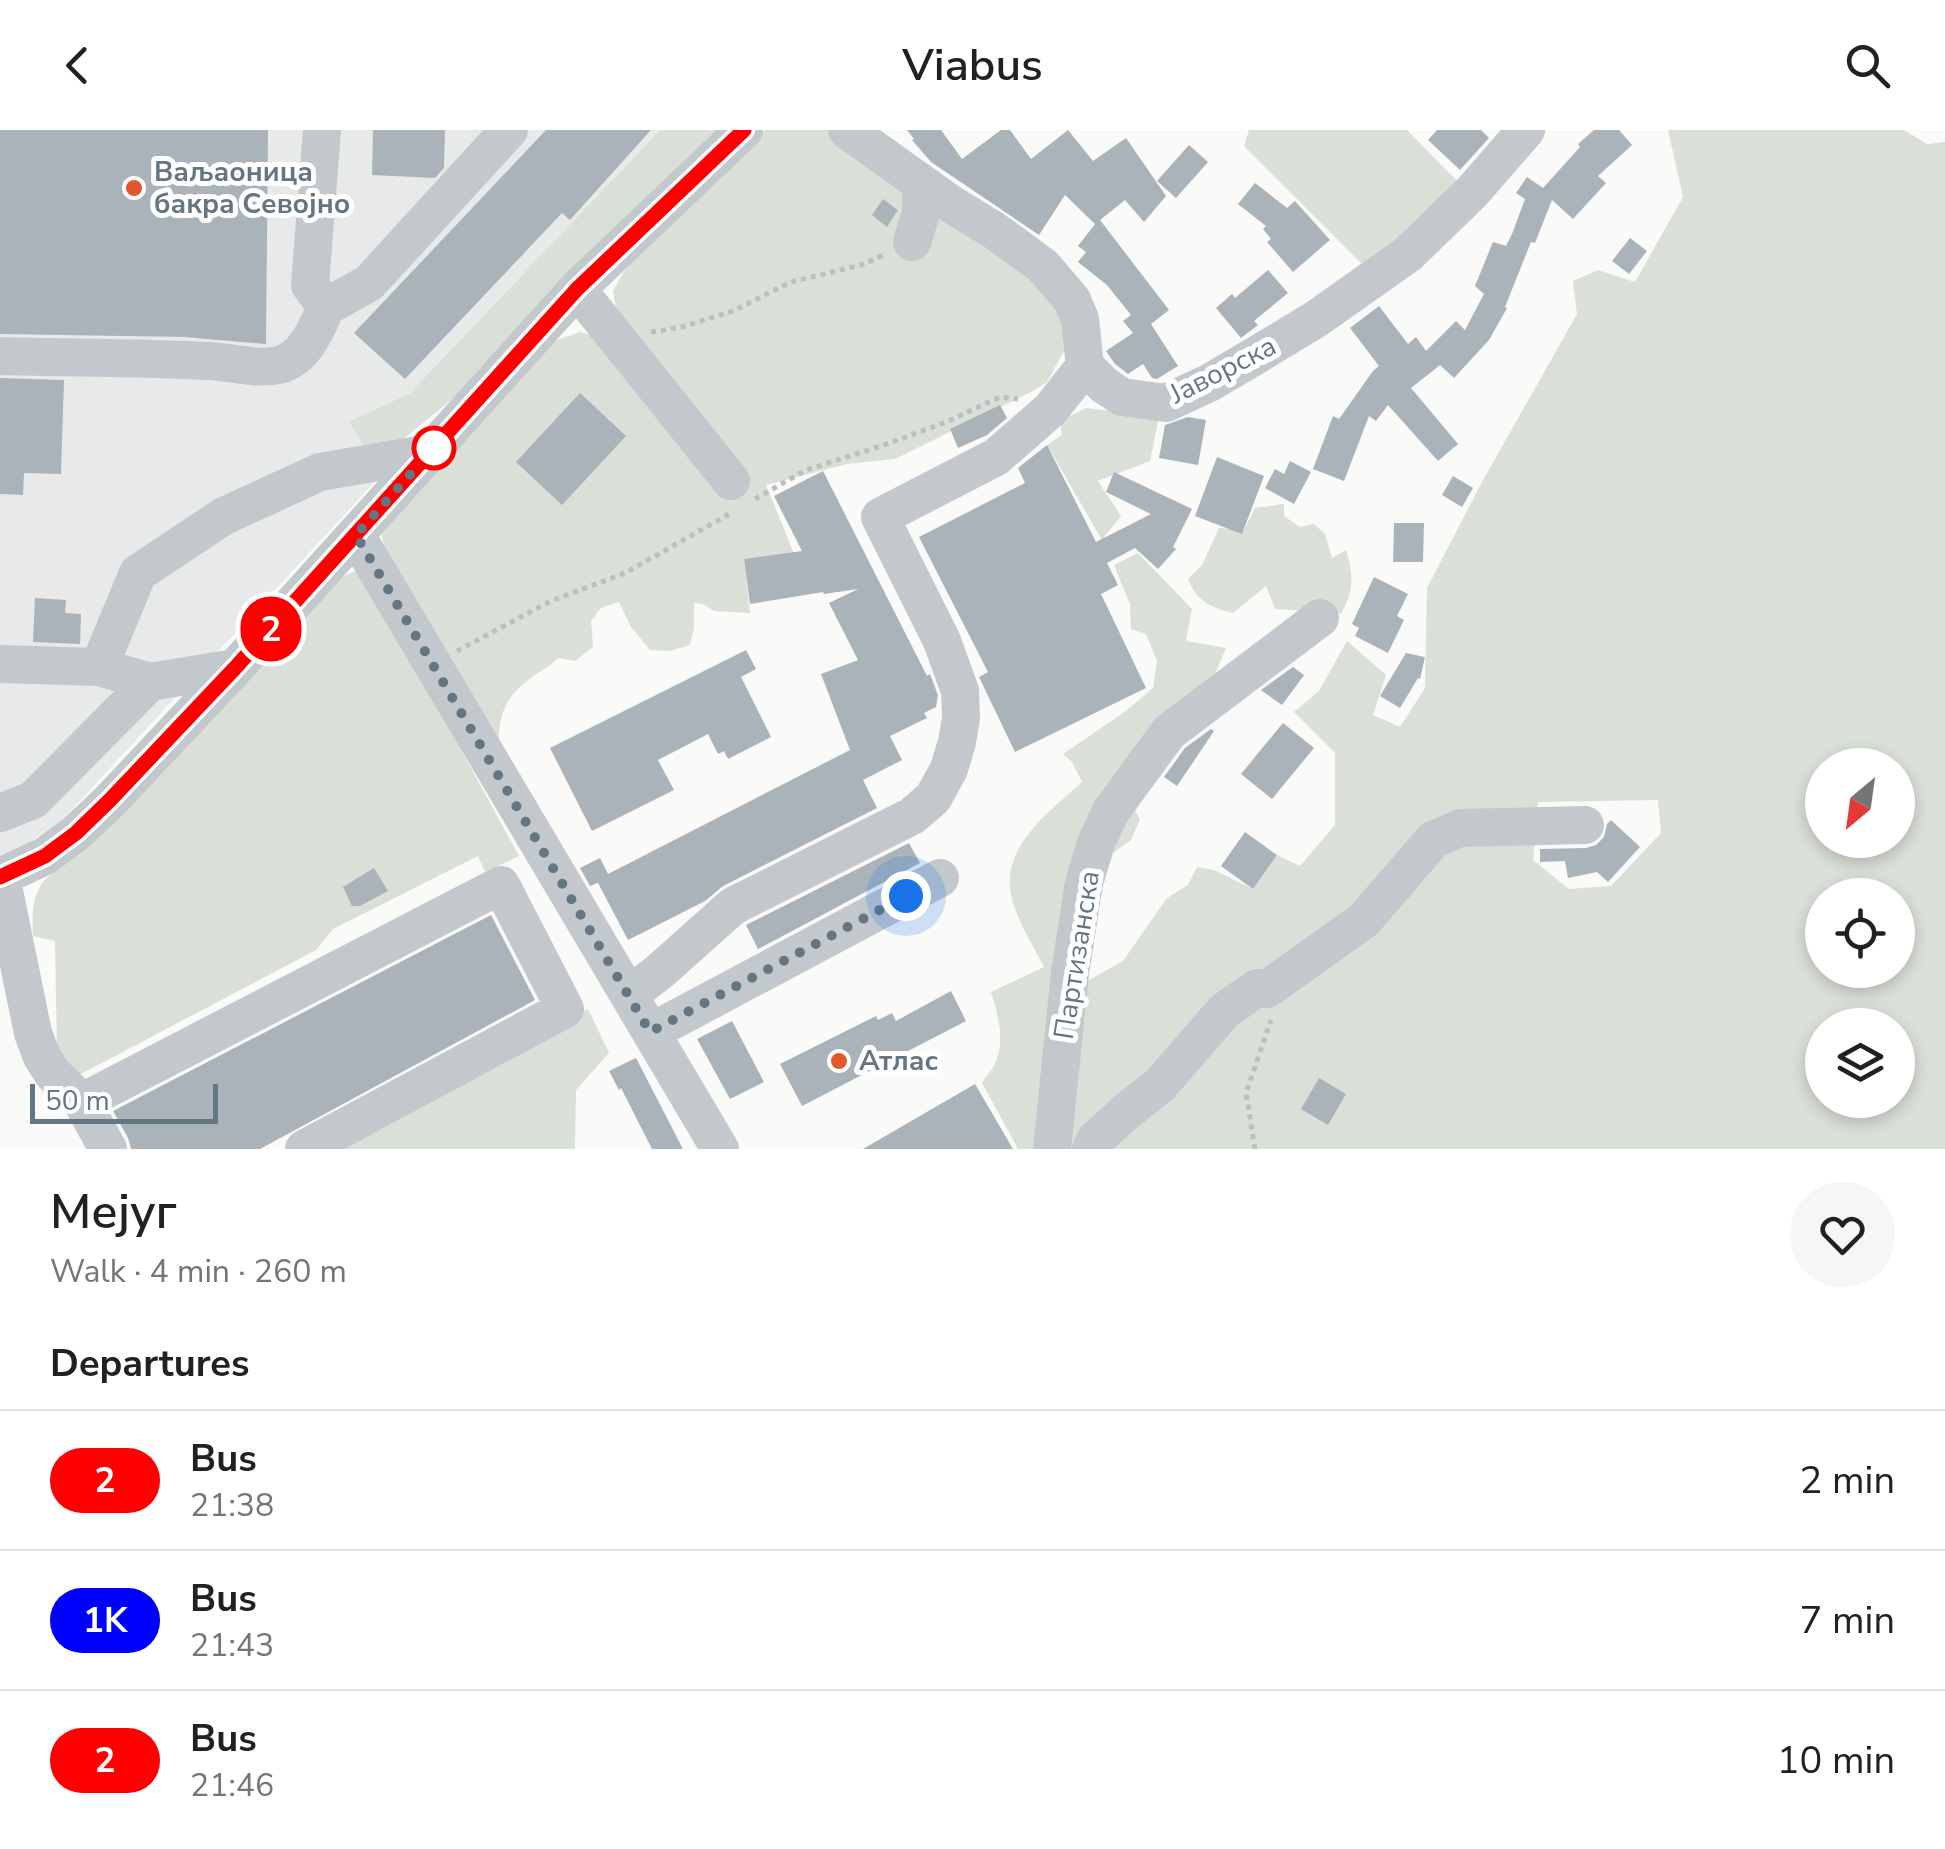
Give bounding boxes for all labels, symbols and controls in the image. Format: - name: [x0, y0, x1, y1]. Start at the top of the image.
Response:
- text: Viabus: [902, 35, 1043, 96]
- icon: back: [50, 38, 105, 93]
- icon: search: [1840, 38, 1895, 93]
- place label: Ваљаоница бакра Севојно: [154, 153, 350, 223]
- marker: Ваљаоница бакра Севојно: [123, 177, 145, 199]
- street label: Јаворска: [1162, 327, 1283, 413]
- unlabelled marker: [413, 427, 455, 469]
- line badge: 2: [238, 596, 304, 662]
- text: 2: [260, 606, 282, 653]
- north arrow: [1805, 748, 1915, 858]
- map controls: [1805, 748, 1915, 1118]
- street label: Партизанска: [1045, 868, 1109, 1042]
- your location: [881, 871, 931, 921]
- button: locate: [1805, 878, 1915, 988]
- button: layers: [1805, 1008, 1915, 1118]
- place label: Атлас: [859, 1042, 939, 1080]
- marker: Атлас: [828, 1050, 850, 1072]
- scale bar: [30, 1079, 218, 1124]
- text: 50 m: [45, 1082, 110, 1120]
- text: Мејуг: [50, 1179, 177, 1245]
- button: heart: [1790, 1182, 1895, 1287]
- text: Walk · 4 min · 260 m: [50, 1250, 347, 1293]
- text: Departures: [50, 1338, 249, 1389]
- text: Bus: [190, 1433, 257, 1484]
- text: 2 min: [1800, 1455, 1895, 1506]
- text: 2: [94, 1457, 116, 1504]
- text: 21:38: [190, 1484, 274, 1527]
- text: Bus: [190, 1573, 257, 1624]
- text: 7 min: [1800, 1595, 1895, 1646]
- text: 1K: [83, 1597, 127, 1644]
- text: 21:43: [190, 1624, 274, 1667]
- text: Bus: [190, 1713, 257, 1764]
- text: 10 min: [1777, 1735, 1895, 1786]
- text: 2: [94, 1737, 116, 1784]
- text: 21:46: [190, 1764, 274, 1807]

